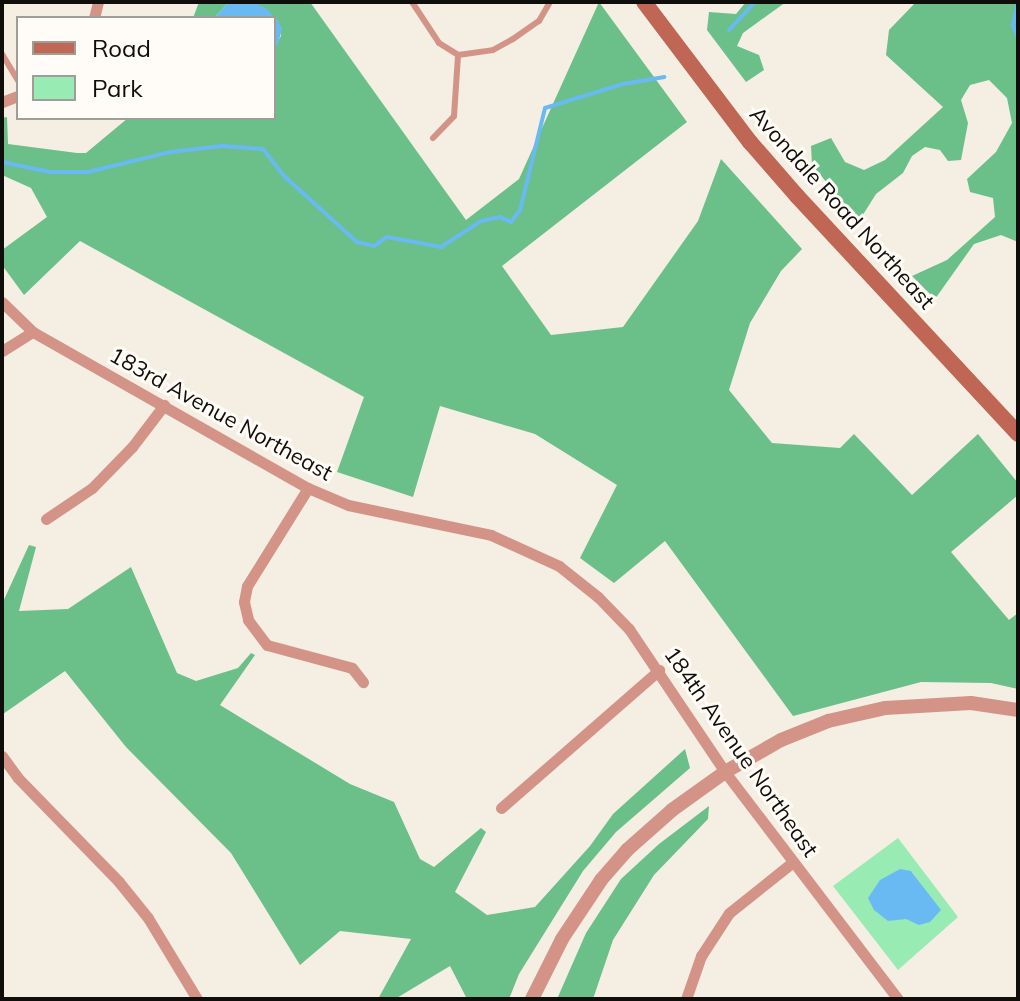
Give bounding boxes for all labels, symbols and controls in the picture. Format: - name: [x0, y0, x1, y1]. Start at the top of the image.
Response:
- legend: [16, 16, 276, 120]
- text: Road: [92, 33, 151, 63]
- text: Park: [92, 73, 143, 103]
- street label: Avondale Road Northeast: [744, 101, 940, 315]
- street label: 183rd Avenue Northeast: [105, 342, 337, 486]
- street label: 184th Avenue Northeast: [658, 642, 824, 862]

